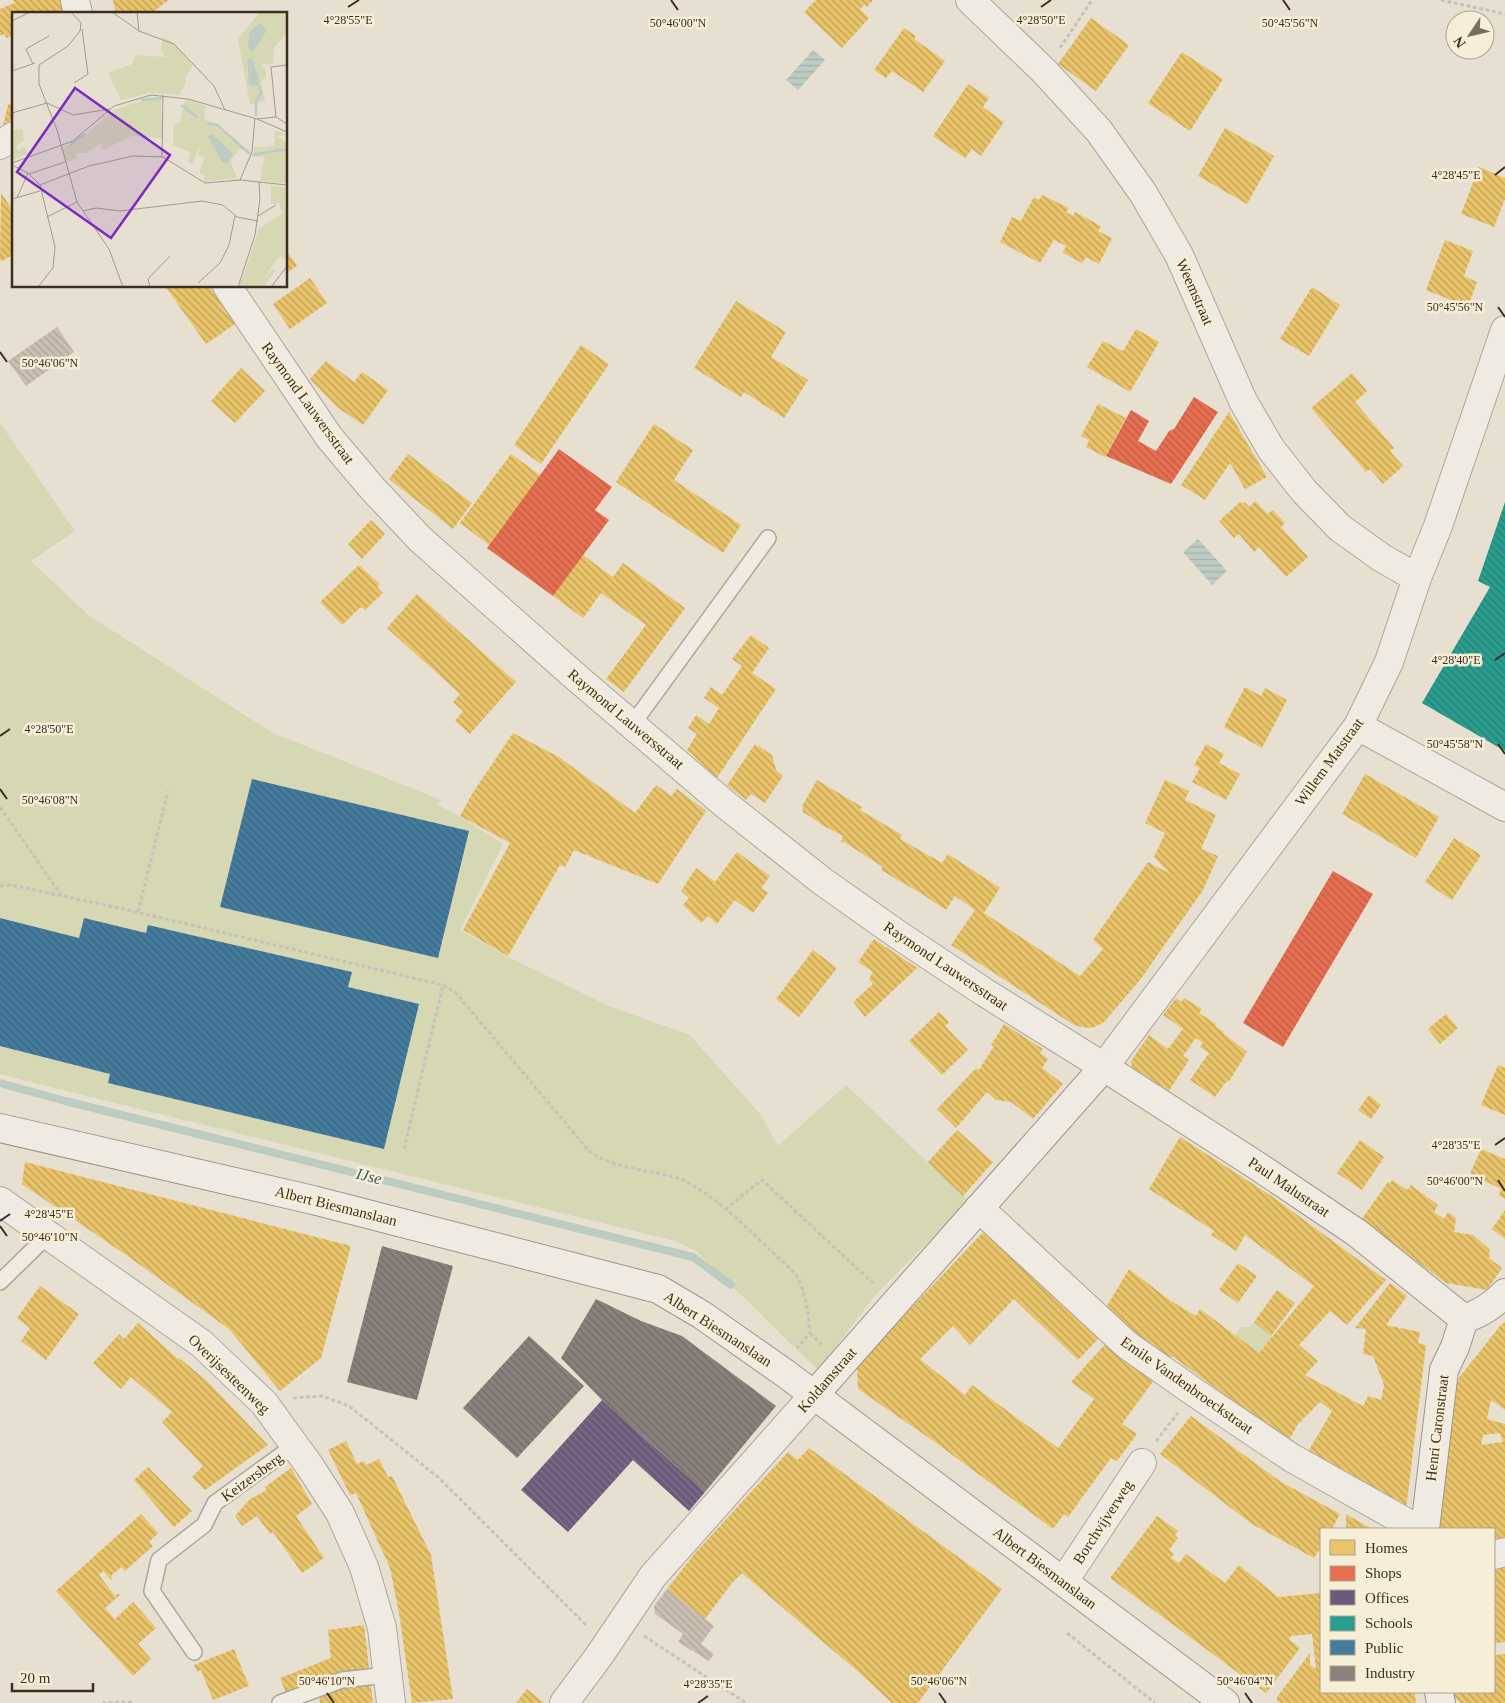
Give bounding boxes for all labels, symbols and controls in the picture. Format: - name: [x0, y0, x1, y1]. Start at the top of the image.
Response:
- north arrow: [1445, 10, 1495, 60]
- inset map: [12, 12, 288, 288]
- text: 4°28'55"E: [323, 13, 373, 27]
- text: 4°28'50"E: [1016, 13, 1066, 27]
- text: 50°46'00"N: [650, 16, 707, 30]
- text: 50°45'56"N: [1262, 16, 1319, 30]
- text: N: [1451, 34, 1469, 51]
- text: 4°28'45"E: [1431, 168, 1481, 182]
- street label: Weemstraat: [1173, 257, 1217, 328]
- text: 50°45'56"N: [1427, 300, 1484, 314]
- street label: Raymond Lauwersstraat: [259, 339, 358, 468]
- text: 50°46'06"N: [22, 356, 79, 370]
- text: 4°28'40"E: [1431, 653, 1481, 667]
- street label: Raymond Lauwersstraat: [565, 666, 688, 773]
- street label: Willem Matstraat: [1292, 714, 1367, 809]
- text: 4°28'50"E: [24, 722, 74, 736]
- text: 50°45'58"N: [1427, 737, 1484, 751]
- text: 50°46'08"N: [22, 793, 79, 807]
- street label: Raymond Lauwersstraat: [881, 918, 1012, 1014]
- text: 4°28'35"E: [1431, 1138, 1481, 1152]
- street label: Paul Malustraat: [1245, 1154, 1333, 1221]
- water label: IJse: [353, 1164, 384, 1187]
- text: 50°46'00"N: [1427, 1174, 1484, 1188]
- street label: Albert Biesmanslaan: [273, 1183, 399, 1229]
- text: 4°28'45"E: [24, 1207, 74, 1221]
- text: 50°46'10"N: [22, 1230, 79, 1244]
- street label: Albert Biesmanslaan: [661, 1288, 775, 1370]
- street label: Overijsesteenweg: [185, 1331, 273, 1417]
- street label: Emile Vandenbroeckstraat: [1118, 1333, 1257, 1437]
- street label: Koldamstraat: [794, 1344, 860, 1416]
- street label: Henri Caronstraat: [1423, 1373, 1452, 1482]
- street label: Keizersberg: [218, 1449, 286, 1505]
- street label: Borchvijverweg: [1070, 1477, 1136, 1567]
- street label: Albert Biesmanslaan: [990, 1524, 1100, 1612]
- legend: [1320, 1528, 1495, 1693]
- text: Homes: [1365, 1540, 1408, 1556]
- text: Shops: [1365, 1565, 1402, 1581]
- text: Offices: [1365, 1590, 1409, 1606]
- text: Schools: [1365, 1615, 1413, 1631]
- text: Public: [1365, 1640, 1404, 1656]
- scale bar: [12, 1660, 94, 1692]
- text: Industry: [1365, 1665, 1415, 1681]
- text: 20 m: [20, 1670, 51, 1686]
- text: 50°46'10"N: [299, 1674, 356, 1688]
- text: 50°46'06"N: [911, 1674, 968, 1688]
- text: 50°46'04"N: [1217, 1674, 1274, 1688]
- text: 4°28'35"E: [683, 1677, 733, 1691]

